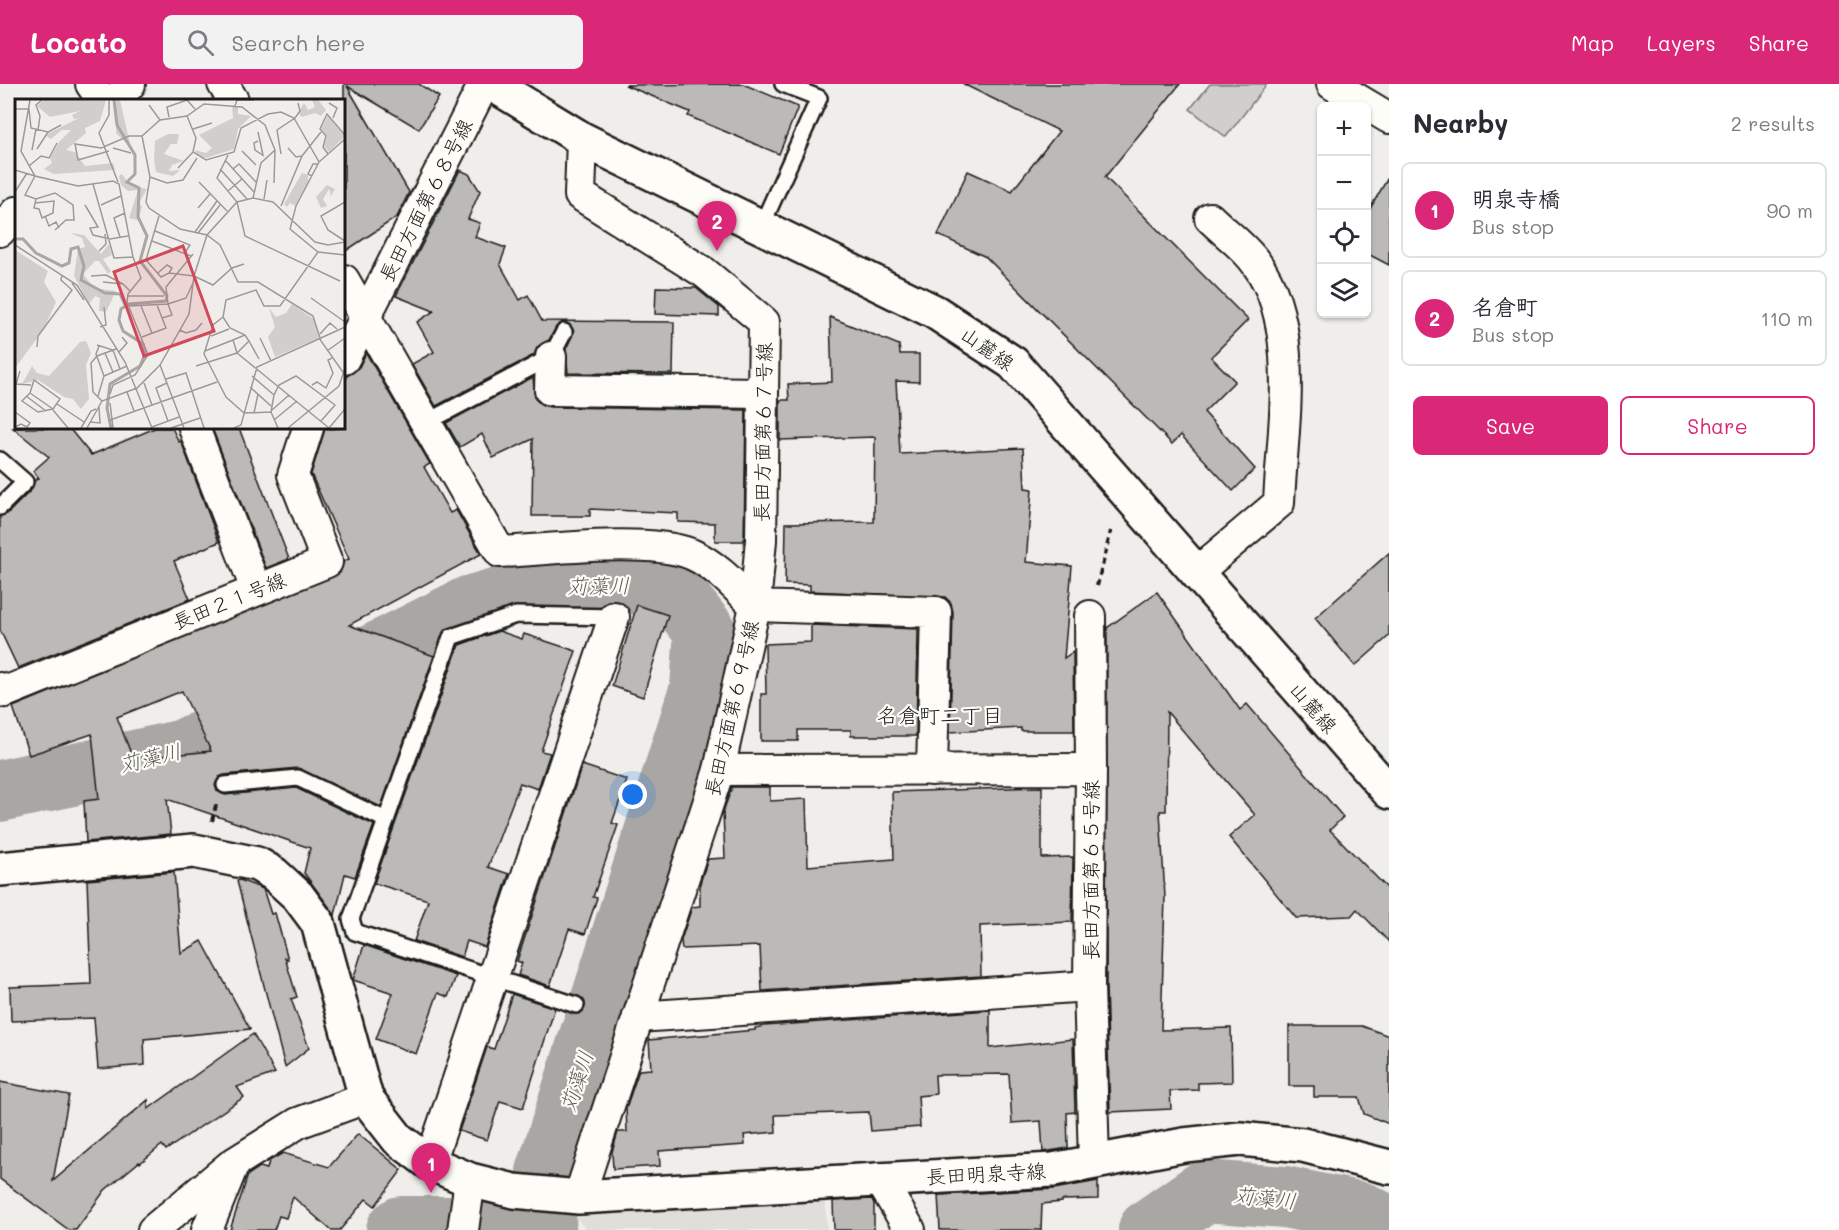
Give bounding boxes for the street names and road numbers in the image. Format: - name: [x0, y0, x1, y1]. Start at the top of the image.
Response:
- street label: 長田方面第６８号線: [373, 114, 477, 286]
- street label: 山麓線: [956, 320, 1020, 376]
- street label: 長田方面第６７号線: [747, 342, 777, 522]
- street label: 長田２１号線: [168, 565, 290, 635]
- street label: 長田方面第６９号線: [698, 617, 764, 799]
- street label: 山麓線: [1285, 676, 1343, 738]
- street label: 長田方面第６５号線: [1077, 780, 1103, 960]
- street label: 長田明泉寺線: [925, 1157, 1047, 1189]

